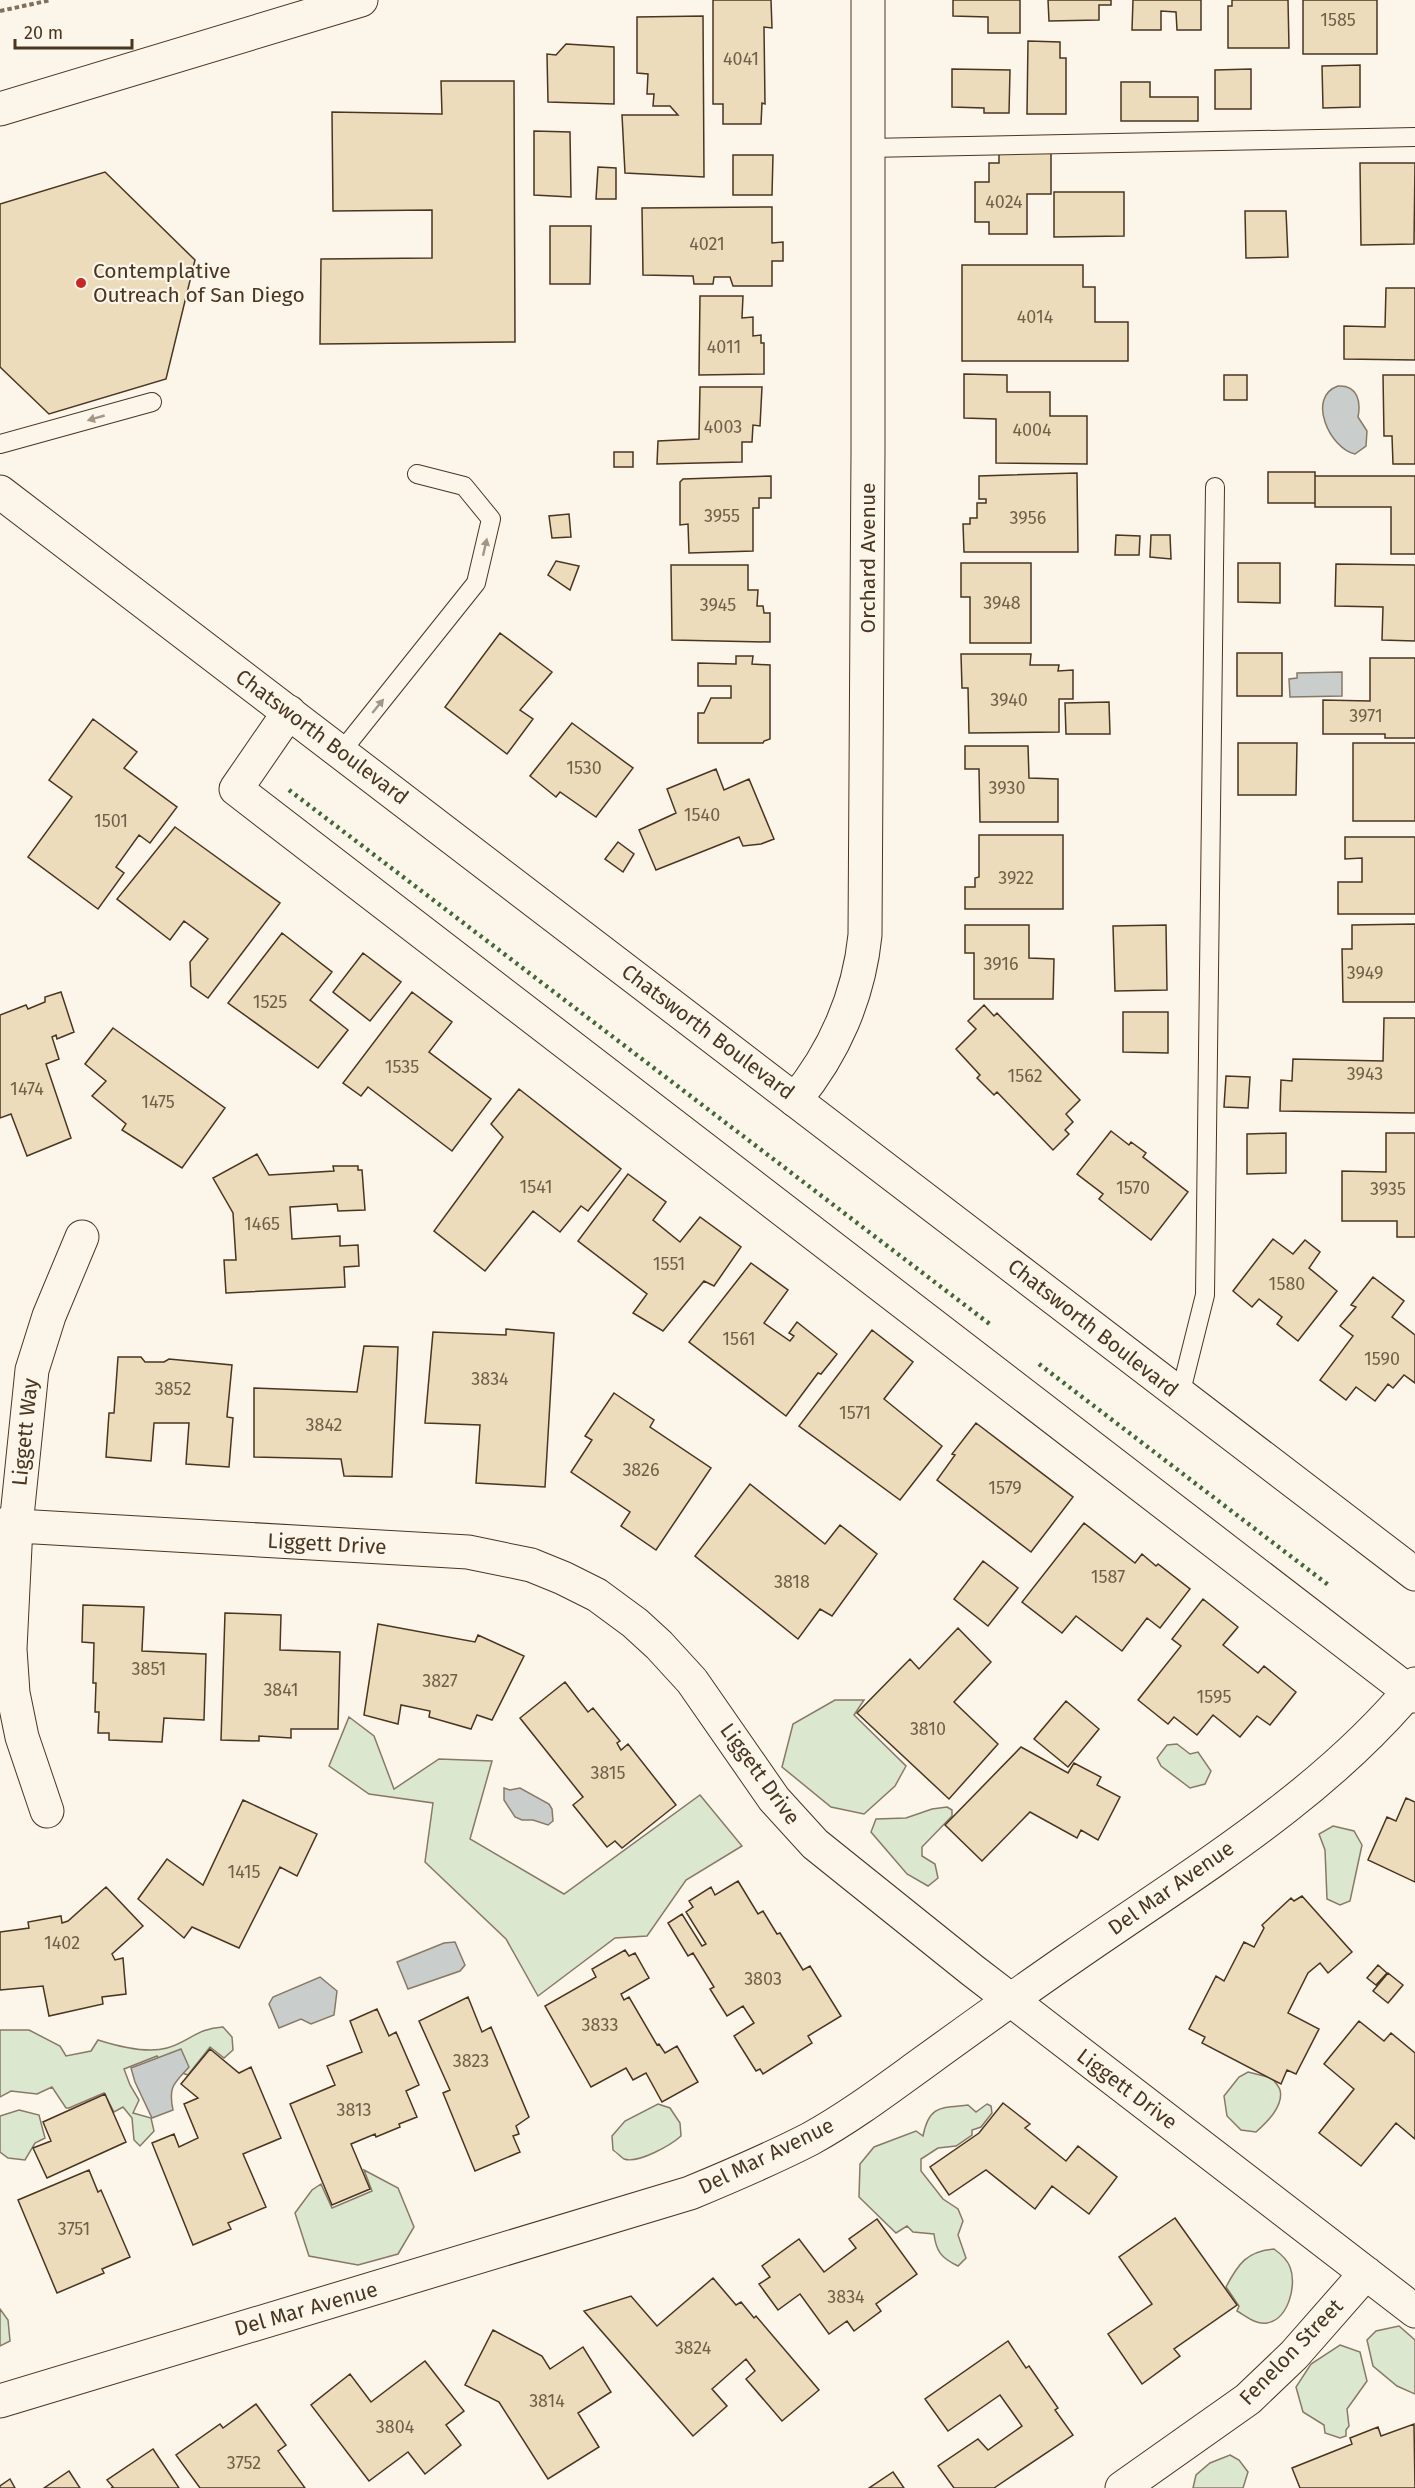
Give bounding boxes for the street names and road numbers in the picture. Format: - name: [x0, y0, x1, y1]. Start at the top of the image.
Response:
- street label: Orchard Avenue: [855, 482, 881, 634]
- street label: Chatsworth Boulevard: [231, 664, 413, 810]
- street label: Chatsworth Boulevard: [617, 959, 799, 1105]
- street label: Chatsworth Boulevard: [1002, 1253, 1184, 1403]
- street label: Liggett Way: [6, 1376, 44, 1487]
- street label: Liggett Drive: [267, 1528, 387, 1560]
- street label: Liggett Drive: [714, 1718, 806, 1830]
- street label: Del Mar Avenue: [1103, 1835, 1239, 1941]
- street label: Liggett Drive: [1072, 2043, 1182, 2135]
- street label: Del Mar Avenue: [694, 2112, 838, 2200]
- street label: Del Mar Avenue: [231, 2276, 381, 2342]
- street label: Fenelon Street: [1234, 2293, 1349, 2411]

